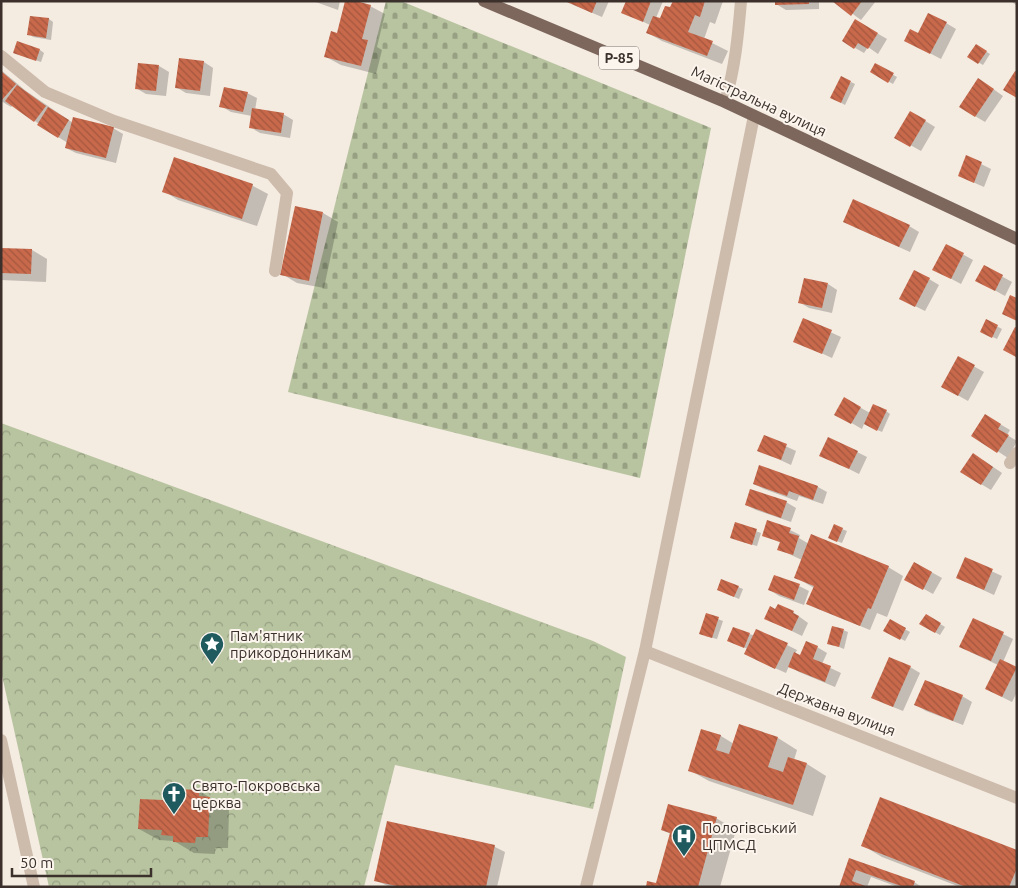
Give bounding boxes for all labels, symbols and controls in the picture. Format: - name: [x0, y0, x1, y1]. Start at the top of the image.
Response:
- road number: Р-85: [599, 46, 639, 70]
- street label: Магістральна вулиця: [689, 62, 829, 140]
- place label: Пам'ятник прикордонникам: [230, 627, 352, 661]
- place icon: Пам'ятник прикордонникам: [199, 631, 225, 665]
- street label: Державна вулиця: [776, 679, 898, 739]
- place label: Свято-Покровська церква: [192, 777, 320, 811]
- church icon: Свято-Покровська церква: [161, 781, 187, 815]
- place label: Пологівський ЦПМСД: [702, 819, 797, 853]
- hospital icon: Пологівський ЦПМСД: [671, 823, 697, 857]
- scale bar: [12, 846, 151, 878]
- text: 50 m: [20, 854, 53, 871]

